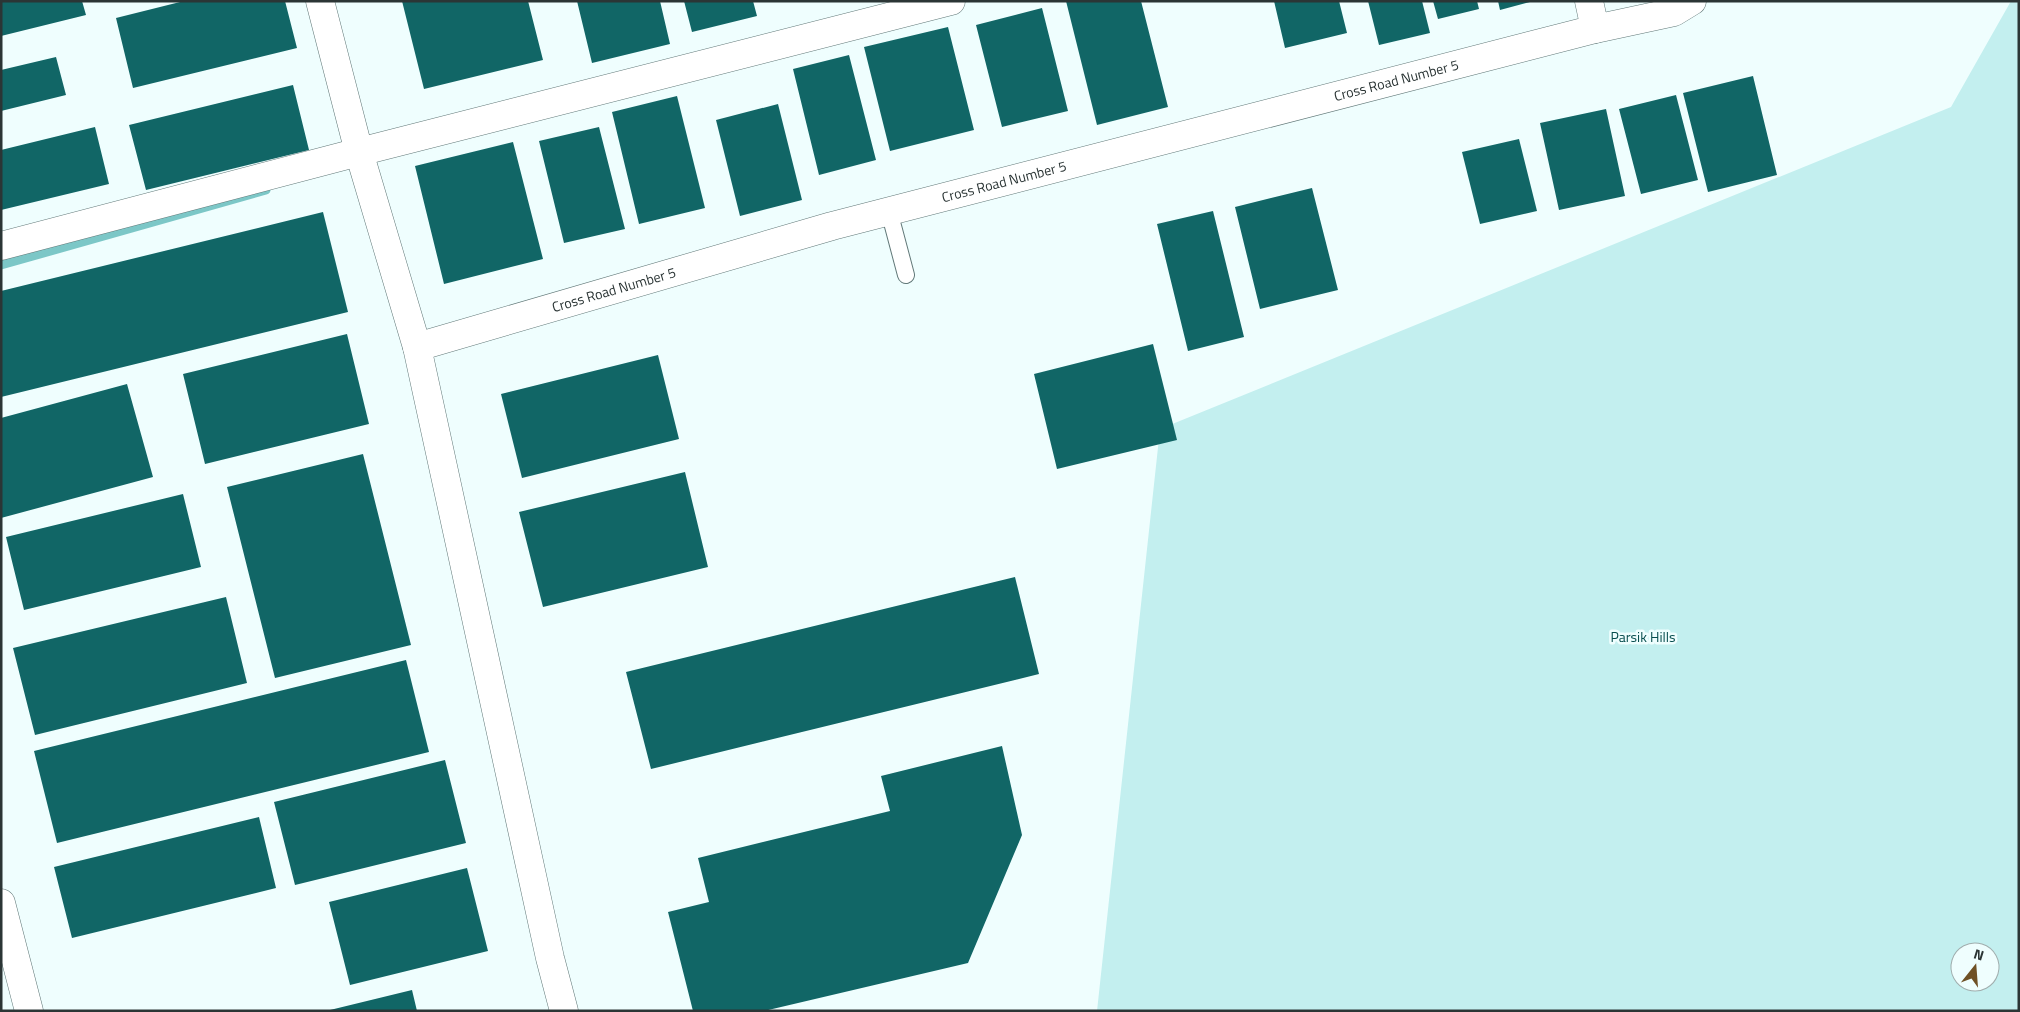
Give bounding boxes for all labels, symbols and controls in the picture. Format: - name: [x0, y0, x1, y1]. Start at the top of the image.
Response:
- street label: Cross Road Number 5: [1331, 54, 1461, 106]
- street label: Cross Road Number 5: [939, 155, 1069, 207]
- street label: Cross Road Number 5: [549, 261, 678, 317]
- park label: Parsik Hills: [1611, 626, 1675, 647]
- north arrow: [1950, 942, 2000, 992]
- text: N: [1971, 943, 1987, 966]

